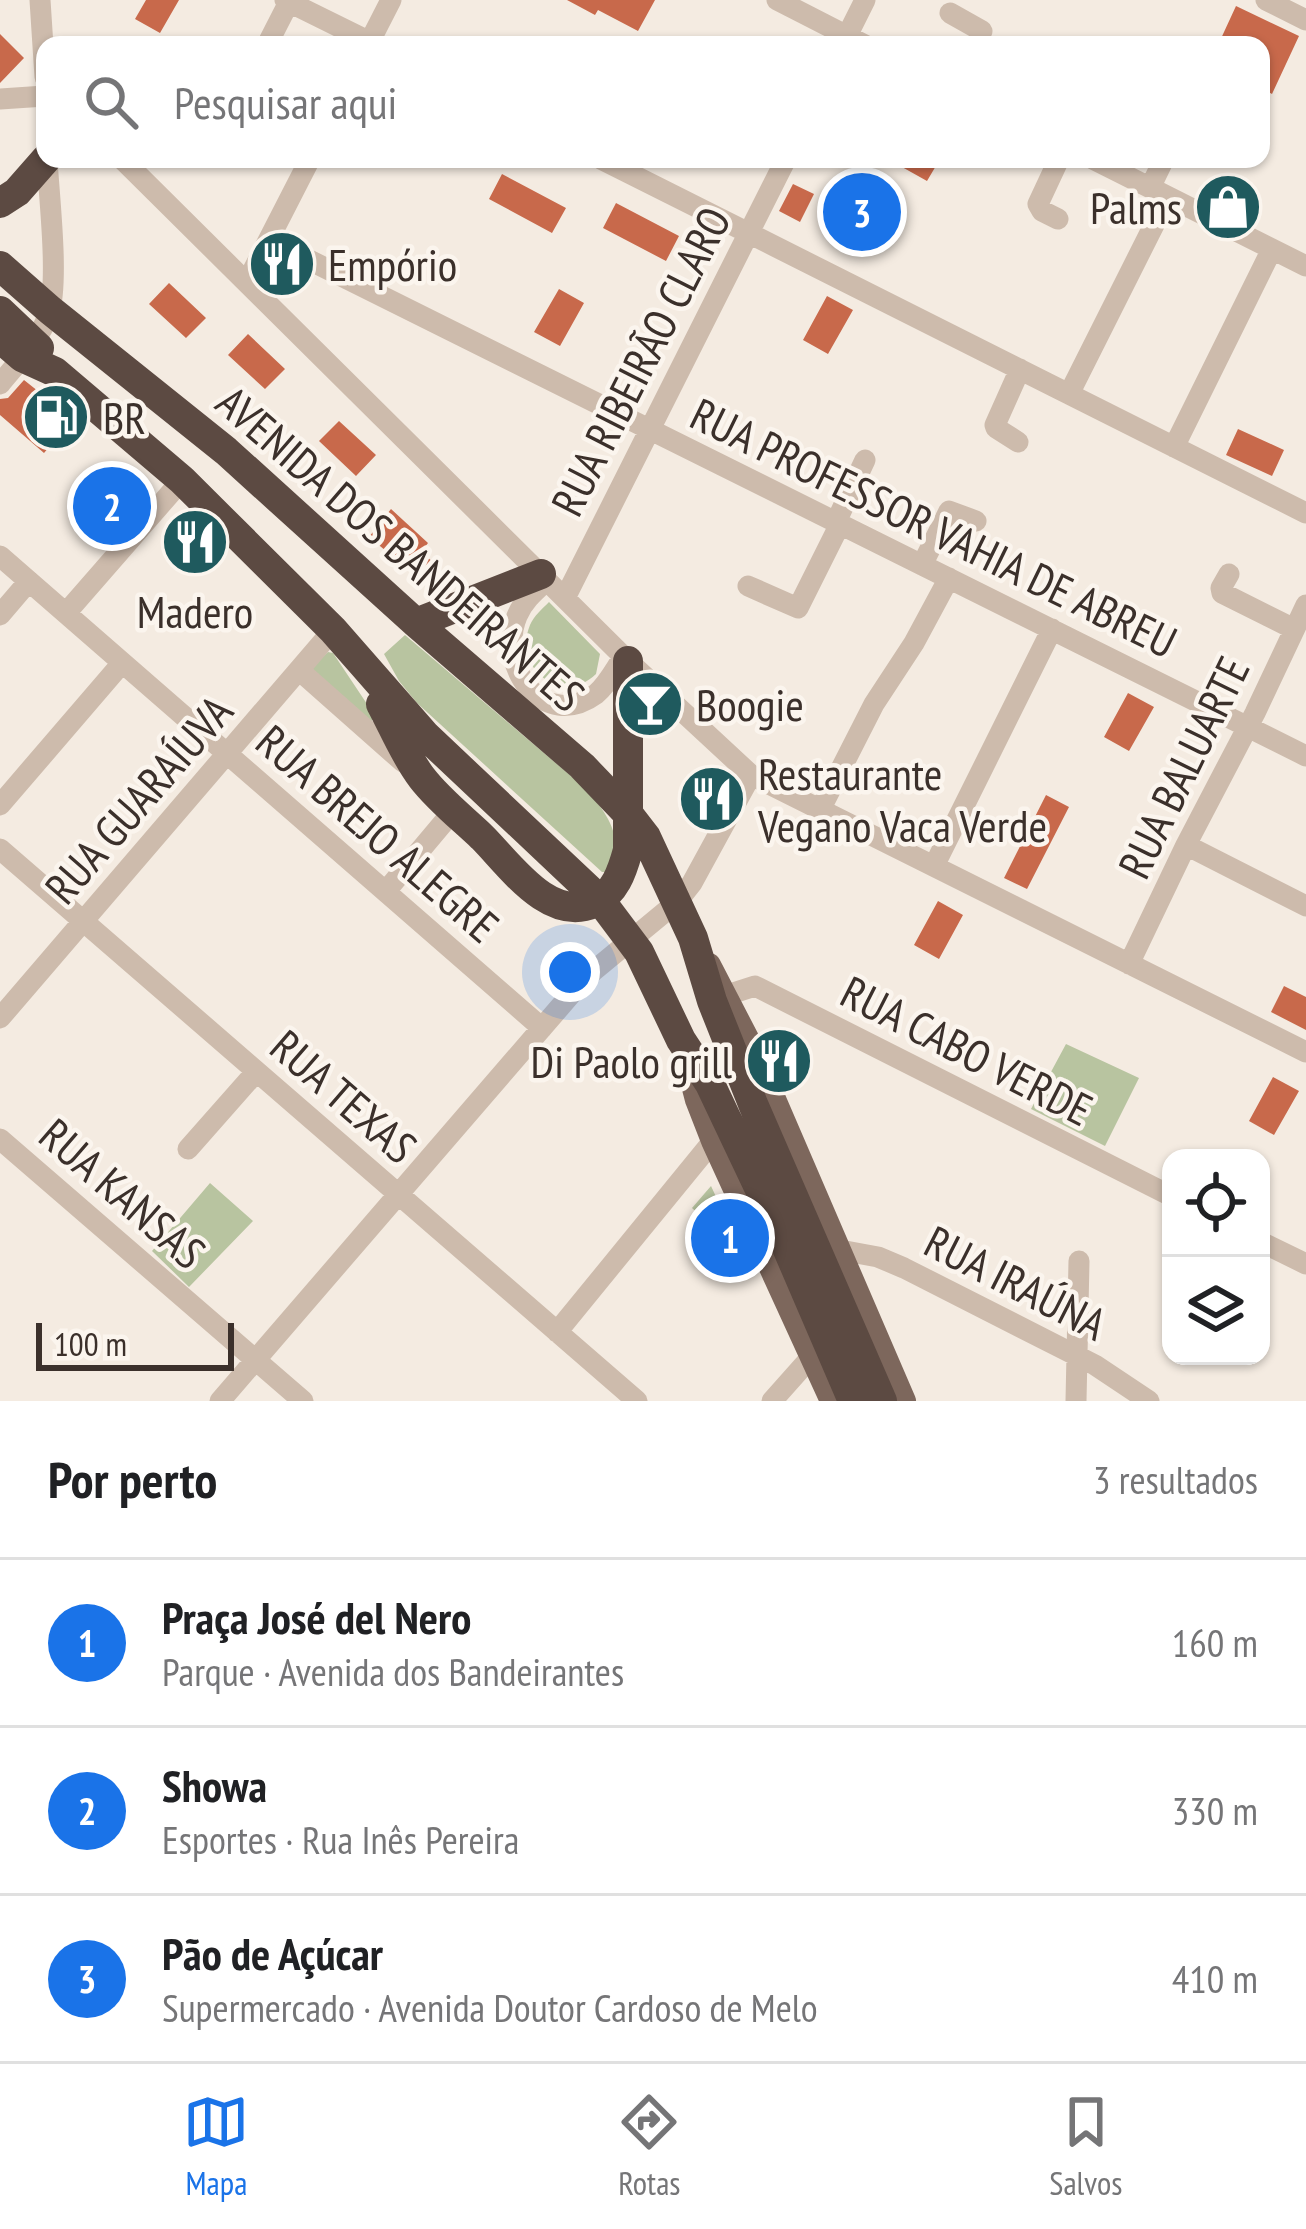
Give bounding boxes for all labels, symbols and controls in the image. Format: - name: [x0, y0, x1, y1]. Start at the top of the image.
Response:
- search box: [36, 36, 1270, 168]
- icon: search: [78, 69, 144, 135]
- text: Pesquisar aqui: [174, 73, 397, 131]
- pin: 3: [823, 167, 901, 257]
- shop icon: Palms: [1193, 172, 1263, 242]
- place label: Palms: [1090, 178, 1182, 236]
- street label: RUA RIBEIRÃO CLARO: [537, 197, 743, 525]
- restaurant icon: Empório: [247, 229, 317, 299]
- place label: Empório: [328, 235, 457, 293]
- street label: AVENIDA DOS BANDEIRANTES: [205, 372, 597, 724]
- fuel station icon: BR: [21, 382, 91, 452]
- street label: RUA PROFESSOR VAHIA DE ABREU: [682, 384, 1186, 670]
- place label: BR: [103, 388, 146, 446]
- pin: 2: [73, 461, 151, 551]
- restaurant icon: Madero: [160, 507, 230, 577]
- place label: Madero: [137, 582, 253, 640]
- street label: RUA BALUARTE: [1105, 647, 1261, 887]
- bar icon: Boogie: [615, 669, 685, 739]
- place label: Boogie: [696, 675, 804, 733]
- street label: RUA GUARAÍUVA: [32, 682, 245, 915]
- street label: RUA BREJO ALEGRE: [245, 712, 511, 954]
- place label: Restaurante Vegano Vaca Verde: [757, 744, 1047, 854]
- restaurant icon: Restaurante Vegano Vaca Verde: [677, 764, 747, 834]
- your location: [540, 942, 600, 1002]
- street label: RUA CABO VERDE: [832, 962, 1102, 1138]
- street label: RUA TEXAS: [259, 1017, 429, 1175]
- restaurant icon: Di Paolo grill: [744, 1026, 814, 1096]
- place label: Di Paolo grill: [531, 1032, 733, 1090]
- street label: RUA KANSAS: [28, 1105, 218, 1281]
- map controls: [1162, 1149, 1270, 1365]
- button: locate: [1162, 1149, 1270, 1257]
- pin: 1: [691, 1193, 769, 1283]
- street label: RUA IRAÚNA: [916, 1212, 1117, 1353]
- button: layers: [1162, 1257, 1270, 1365]
- scale bar: [36, 1317, 234, 1370]
- text: 100 m: [54, 1322, 127, 1365]
- text: Por perto: [48, 1446, 217, 1512]
- text: 3 resultados: [1093, 1454, 1258, 1505]
- text: Praça José del Nero: [162, 1588, 471, 1646]
- text: 1: [78, 1617, 96, 1668]
- text: 160 m: [1172, 1617, 1258, 1668]
- text: Parque · Avenida dos Bandeirantes: [162, 1646, 624, 1697]
- text: Showa: [162, 1756, 267, 1814]
- text: 2: [78, 1785, 96, 1836]
- text: 330 m: [1172, 1785, 1258, 1836]
- text: Esportes · Rua Inês Pereira: [162, 1814, 519, 1865]
- text: Pão de Açúcar: [162, 1924, 383, 1982]
- text: 3: [78, 1953, 96, 2004]
- text: 410 m: [1172, 1953, 1258, 2004]
- text: Supermercado · Avenida Doutor Cardoso de Melo: [162, 1982, 818, 2033]
- tab: Mapa: [183, 2089, 249, 2204]
- tab: Rotas: [616, 2089, 682, 2204]
- tab: Salvos: [1049, 2089, 1123, 2204]

